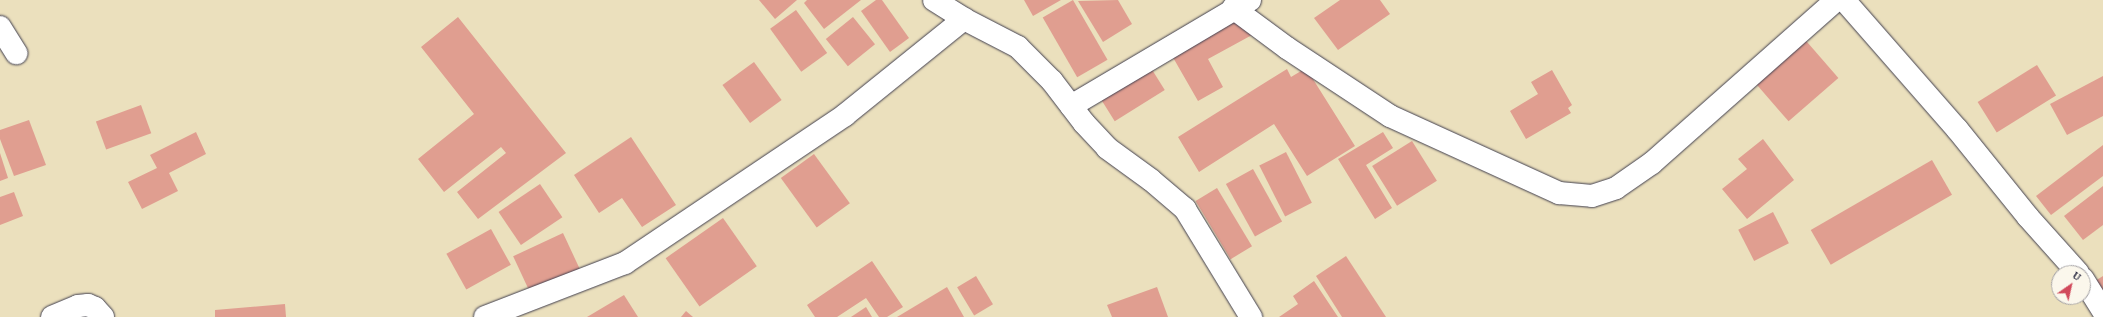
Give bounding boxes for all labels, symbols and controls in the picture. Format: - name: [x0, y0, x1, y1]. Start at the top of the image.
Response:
- north arrow: [2051, 265, 2091, 305]
- text: U: [2070, 267, 2085, 285]

